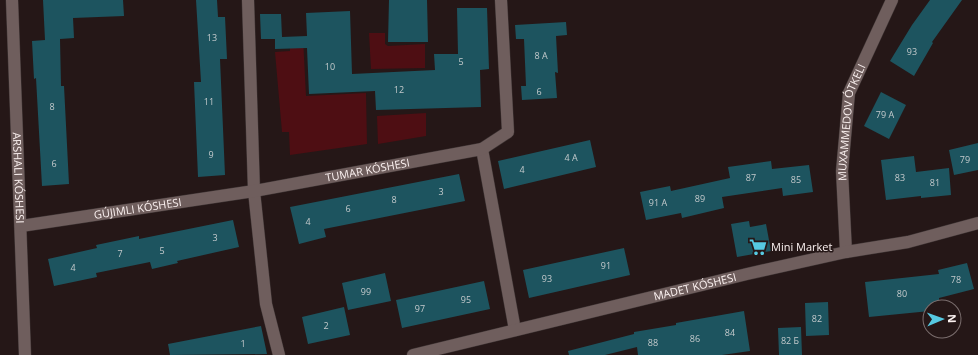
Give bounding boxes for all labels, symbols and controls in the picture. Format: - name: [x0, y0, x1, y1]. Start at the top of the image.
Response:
- house number: 13: [207, 31, 217, 44]
- house number: 93: [907, 45, 917, 58]
- house number: 8 А: [534, 49, 548, 62]
- house number: 5: [458, 55, 464, 68]
- house number: 10: [325, 60, 335, 73]
- street label: MUXAMMEDOV ÓTKELI: [834, 61, 869, 181]
- house number: 12: [394, 83, 404, 96]
- house number: 6: [536, 85, 542, 98]
- house number: 11: [204, 95, 214, 108]
- house number: 8: [49, 100, 55, 113]
- house number: 79 А: [876, 108, 894, 121]
- street label: ARSHALI KÓSHESI: [10, 132, 28, 224]
- house number: 9: [208, 148, 214, 161]
- house number: 4 А: [564, 151, 578, 164]
- house number: 79: [960, 153, 970, 166]
- street label: TUMAR KÓSHESI: [324, 154, 411, 185]
- house number: 6: [51, 157, 57, 170]
- house number: 4: [519, 163, 525, 176]
- house number: 87: [746, 171, 756, 184]
- house number: 83: [895, 171, 905, 184]
- house number: 85: [791, 173, 801, 186]
- house number: 81: [930, 176, 940, 189]
- house number: 3: [438, 185, 444, 198]
- house number: 89: [695, 192, 705, 205]
- house number: 8: [391, 193, 397, 206]
- street label: GÚJIMLI KÓSHESI: [93, 194, 182, 222]
- house number: 91 А: [649, 196, 667, 209]
- house number: 6: [345, 202, 351, 215]
- house number: 4: [305, 215, 311, 228]
- house number: 3: [212, 231, 218, 244]
- supermarket icon: Mini Market: [748, 237, 768, 257]
- place label: Mini Market: [771, 239, 833, 254]
- house number: 5: [159, 244, 165, 257]
- house number: 7: [117, 247, 123, 260]
- house number: 91: [601, 259, 611, 272]
- house number: 4: [70, 261, 76, 274]
- street label: MADET KÓSHESI: [652, 269, 738, 303]
- house number: 93: [542, 272, 552, 285]
- house number: 78: [951, 273, 961, 286]
- house number: 99: [361, 285, 371, 298]
- house number: 80: [897, 287, 907, 300]
- house number: 95: [461, 293, 471, 306]
- north arrow: [922, 299, 962, 339]
- house number: 97: [415, 302, 425, 315]
- house number: 82: [812, 312, 822, 325]
- text: N: [945, 314, 960, 323]
- house number: 2: [323, 319, 329, 332]
- house number: 84: [725, 326, 735, 339]
- house number: 86: [690, 332, 700, 345]
- house number: 82 Б: [781, 334, 800, 347]
- house number: 88: [648, 336, 658, 349]
- house number: 1: [240, 337, 246, 350]

